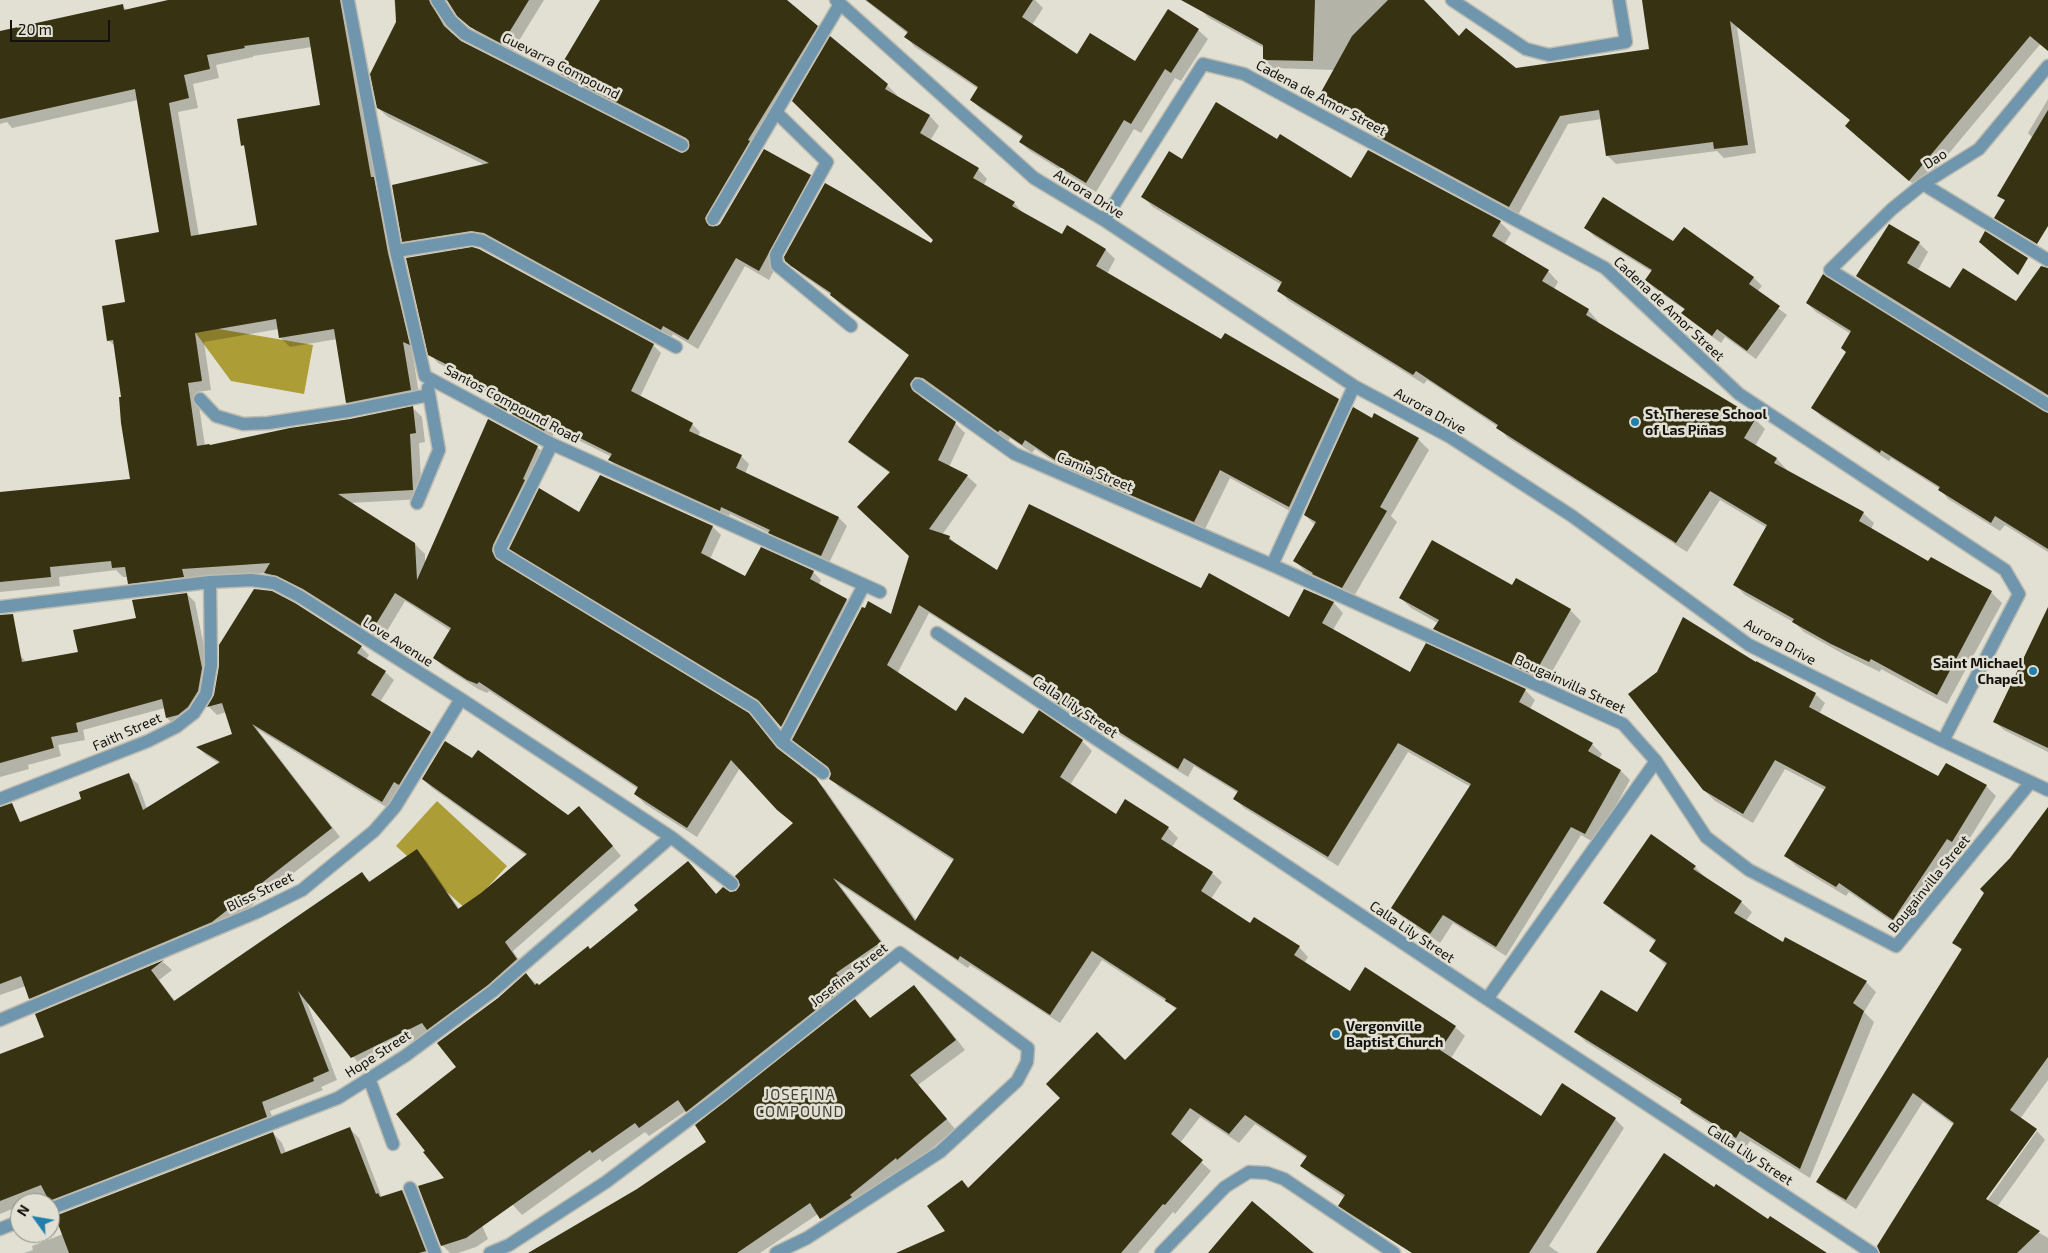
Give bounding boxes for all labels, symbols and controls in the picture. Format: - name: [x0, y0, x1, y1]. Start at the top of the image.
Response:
- scale bar: [12, 10, 112, 42]
- text: 20 m: [18, 20, 52, 38]
- street label: Guevarra Compound: [499, 29, 623, 103]
- street label: Cadena de Amor Street: [1253, 56, 1389, 140]
- street label: Dao: [1920, 145, 1950, 173]
- street label: Aurora Drive: [1051, 166, 1127, 222]
- street label: Cadena de Amor Street: [1610, 253, 1728, 365]
- street label: Santos Compound Road: [441, 361, 583, 447]
- street label: Aurora Drive: [1391, 384, 1469, 438]
- place label: St. Therese School of Las Piñas: [1645, 406, 1767, 438]
- marker: St. Therese School of Las Piñas: [1629, 416, 1641, 428]
- street label: Camia Street: [1054, 448, 1136, 496]
- street label: Love Avenue: [360, 614, 436, 670]
- street label: Aurora Drive: [1741, 615, 1819, 669]
- street label: Bougainvilla Street: [1512, 651, 1628, 717]
- place label: Saint Michael Chapel: [1933, 655, 2023, 688]
- marker: Saint Michael Chapel: [2027, 665, 2039, 677]
- street label: Calla Lily Street: [1029, 672, 1121, 742]
- street label: Faith Street: [90, 709, 164, 755]
- street label: Bougainvilla Street: [1885, 832, 1973, 936]
- street label: Bliss Street: [224, 869, 296, 915]
- street label: Calla Lily Street: [1366, 897, 1458, 967]
- street label: Josefina Street: [807, 940, 891, 1010]
- place label: Vergonville Baptist Church: [1346, 1018, 1443, 1050]
- street label: Hope Street: [342, 1027, 414, 1081]
- marker: Vergonville Baptist Church: [1330, 1028, 1342, 1040]
- district label: JOSEFINA COMPOUND: [755, 1086, 845, 1121]
- street label: Calla Lily Street: [1704, 1121, 1796, 1189]
- north arrow: [10, 1193, 60, 1243]
- text: N: [13, 1202, 33, 1219]

